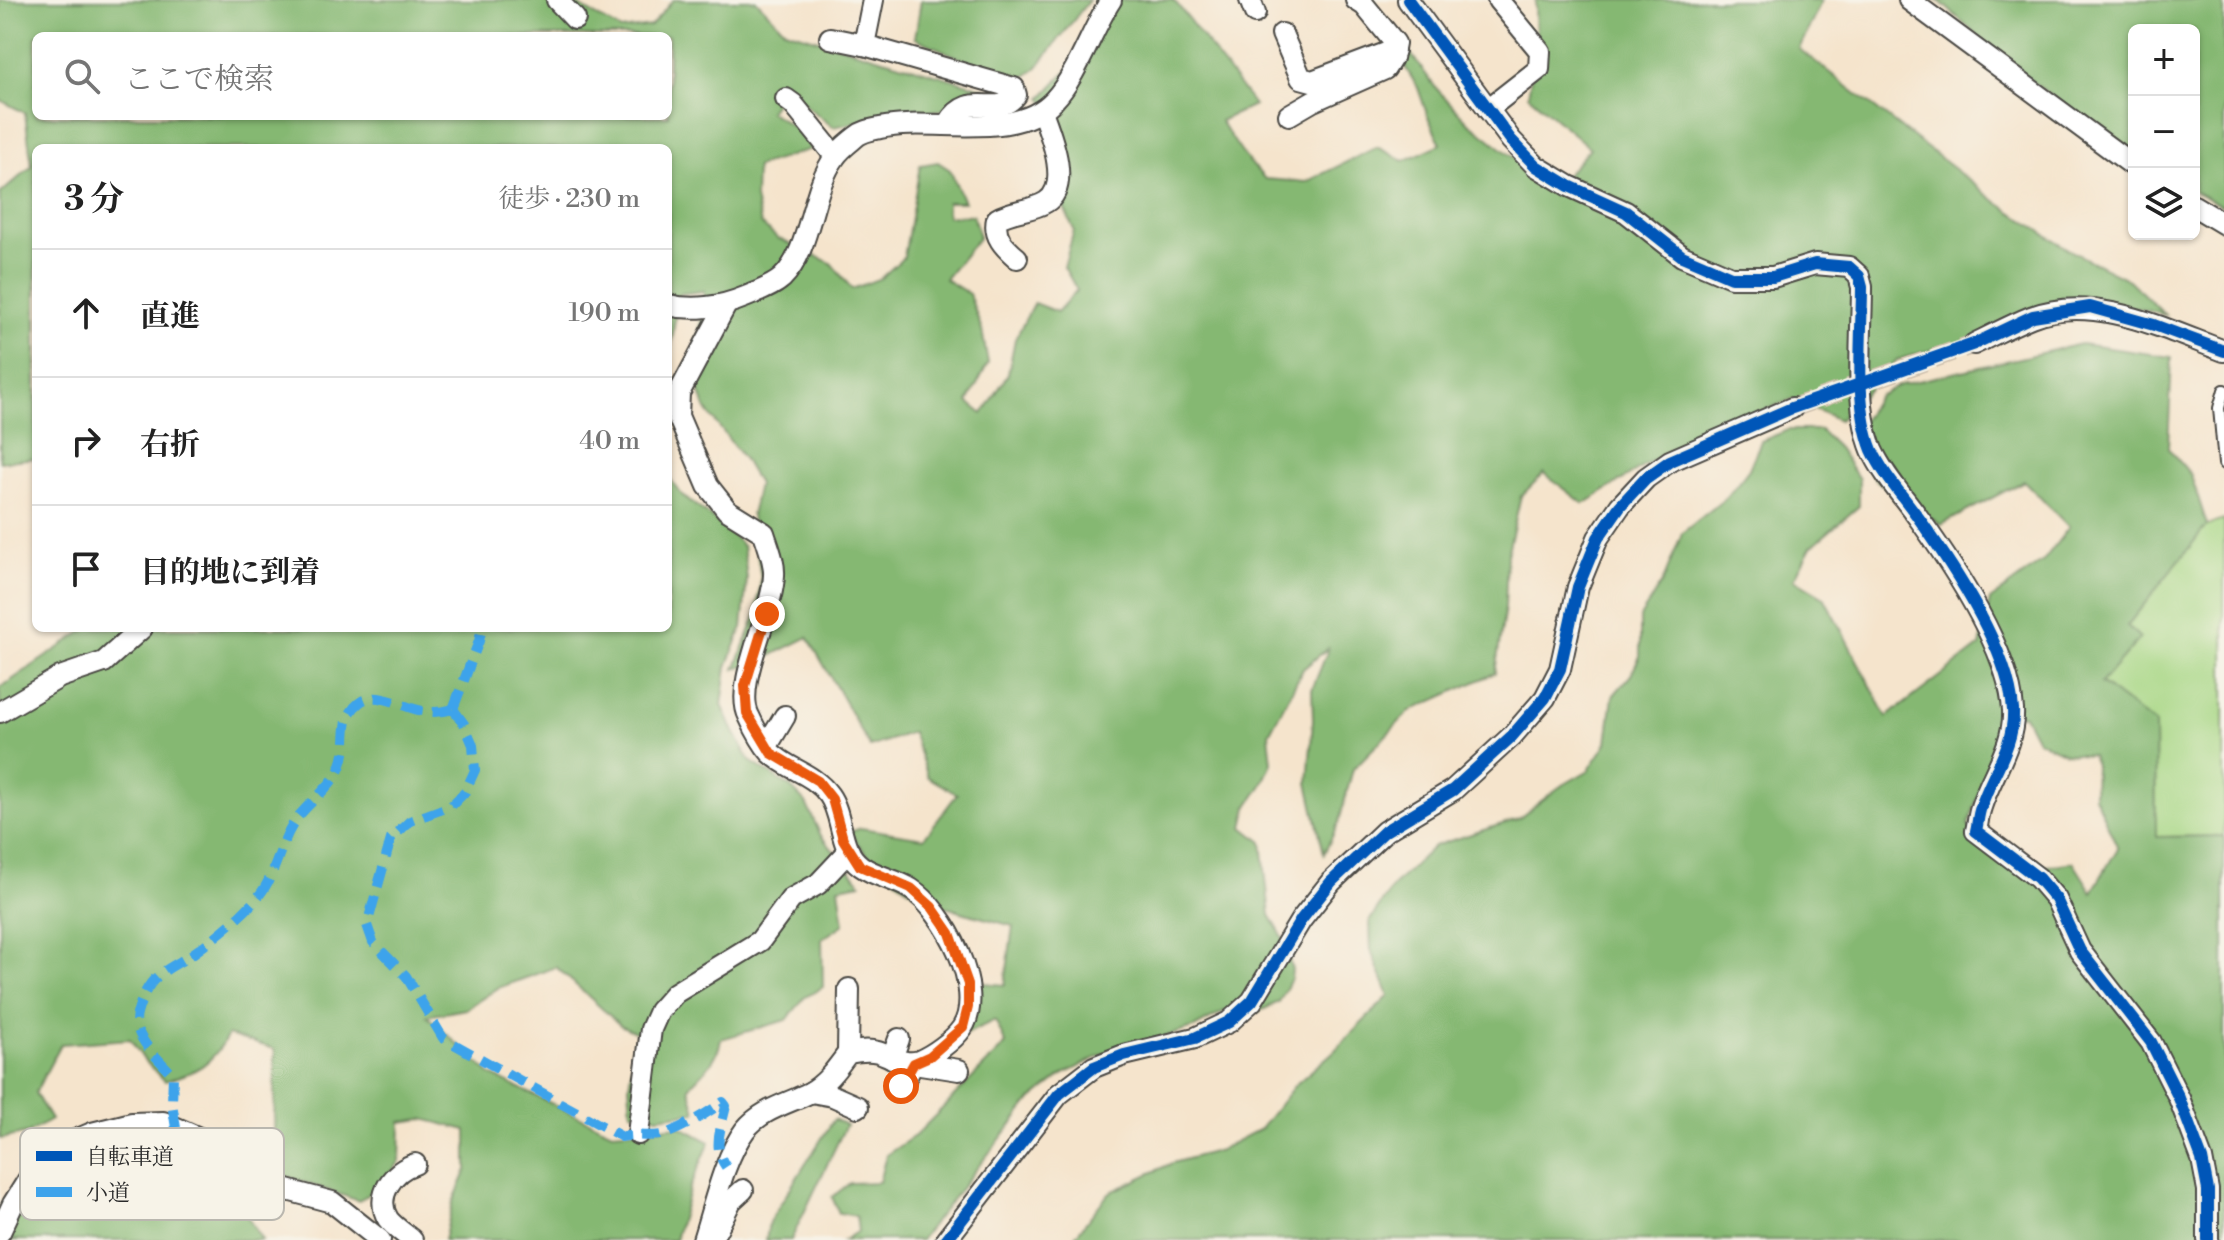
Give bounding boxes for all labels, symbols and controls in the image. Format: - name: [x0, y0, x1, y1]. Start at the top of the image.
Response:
- map controls: [2128, 24, 2200, 240]
- button: +: [2128, 24, 2200, 96]
- search box: [32, 32, 672, 120]
- icon: search: [60, 54, 104, 98]
- text: ここで検索: [124, 61, 274, 99]
- button: −: [2128, 96, 2200, 168]
- button: layers: [2128, 168, 2200, 240]
- text: 3 分: [64, 179, 124, 221]
- text: 徒歩 · 230 m: [498, 183, 640, 215]
- icon: ahead: [64, 291, 108, 335]
- text: 190 m: [569, 297, 640, 329]
- text: 直進: [140, 298, 200, 336]
- icon: right: [64, 419, 108, 463]
- text: 40 m: [579, 425, 640, 457]
- text: 右折: [140, 426, 200, 464]
- icon: arrive: [64, 547, 108, 591]
- text: 目的地に到着: [140, 554, 320, 592]
- route end: [749, 596, 785, 632]
- route start: [883, 1068, 919, 1104]
- legend: [20, 1128, 284, 1220]
- text: 自転車道: [86, 1144, 174, 1171]
- text: 小道: [86, 1180, 130, 1207]

